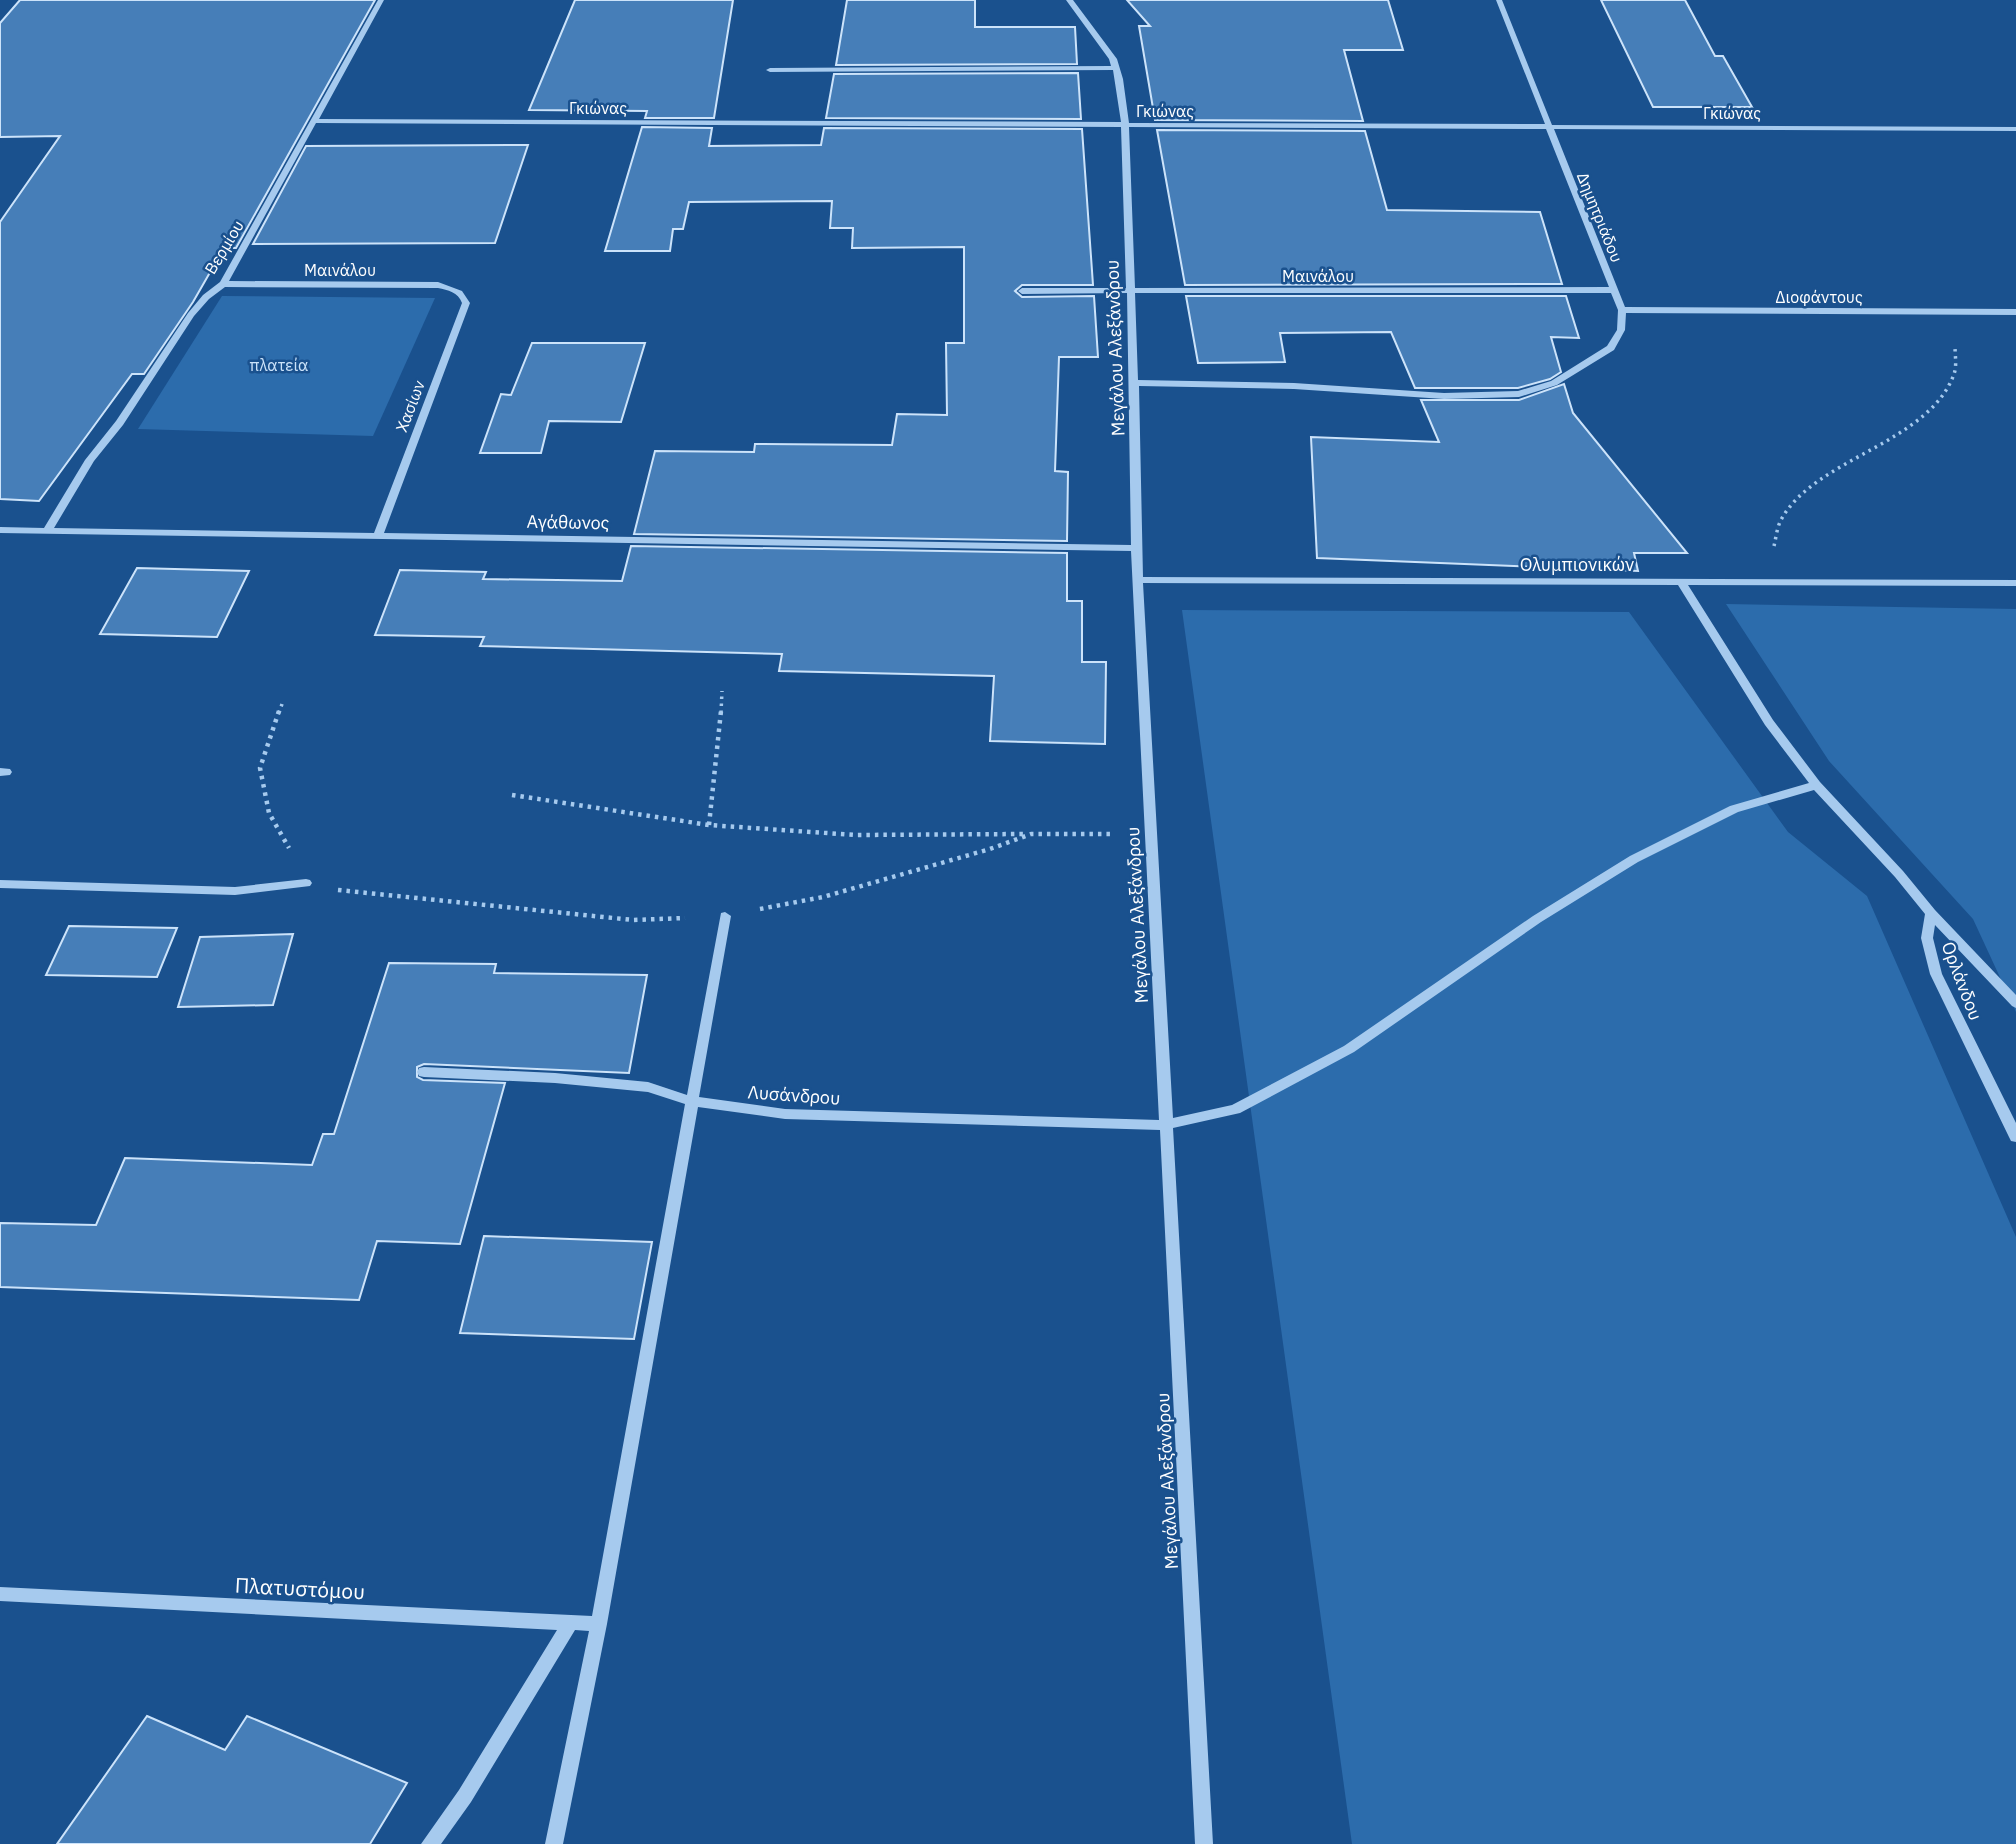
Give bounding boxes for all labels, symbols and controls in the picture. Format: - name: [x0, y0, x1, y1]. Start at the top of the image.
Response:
- street label: Γκιώνας: [569, 98, 627, 118]
- street label: Γκιώνας: [1136, 101, 1194, 121]
- street label: Γκιώνας: [1703, 103, 1761, 123]
- street label: Δημητριάδου: [1573, 169, 1627, 265]
- street label: Βερμίου: [200, 216, 248, 278]
- street label: Μεγάλου Αλεξάνδρου: [1100, 259, 1130, 437]
- street label: Μαινάλου: [304, 260, 376, 280]
- street label: Μαινάλου: [1282, 266, 1354, 286]
- street label: Διοφάντους: [1775, 287, 1863, 307]
- park label: πλατεία: [250, 355, 308, 375]
- street label: Χασίων: [391, 377, 429, 435]
- street label: Αγάθωνος: [526, 510, 610, 534]
- street label: Ολυμπιονικών: [1520, 553, 1634, 576]
- street label: Μεγάλου Αλεξάνδρου: [1121, 826, 1153, 1004]
- street label: Ορλάνδου: [1936, 938, 1988, 1024]
- street label: Λυσάνδρου: [747, 1080, 841, 1110]
- street label: Μεγάλου Αλεξάνδρου: [1151, 1392, 1183, 1570]
- street label: Πλατυστόμου: [234, 1571, 366, 1605]

